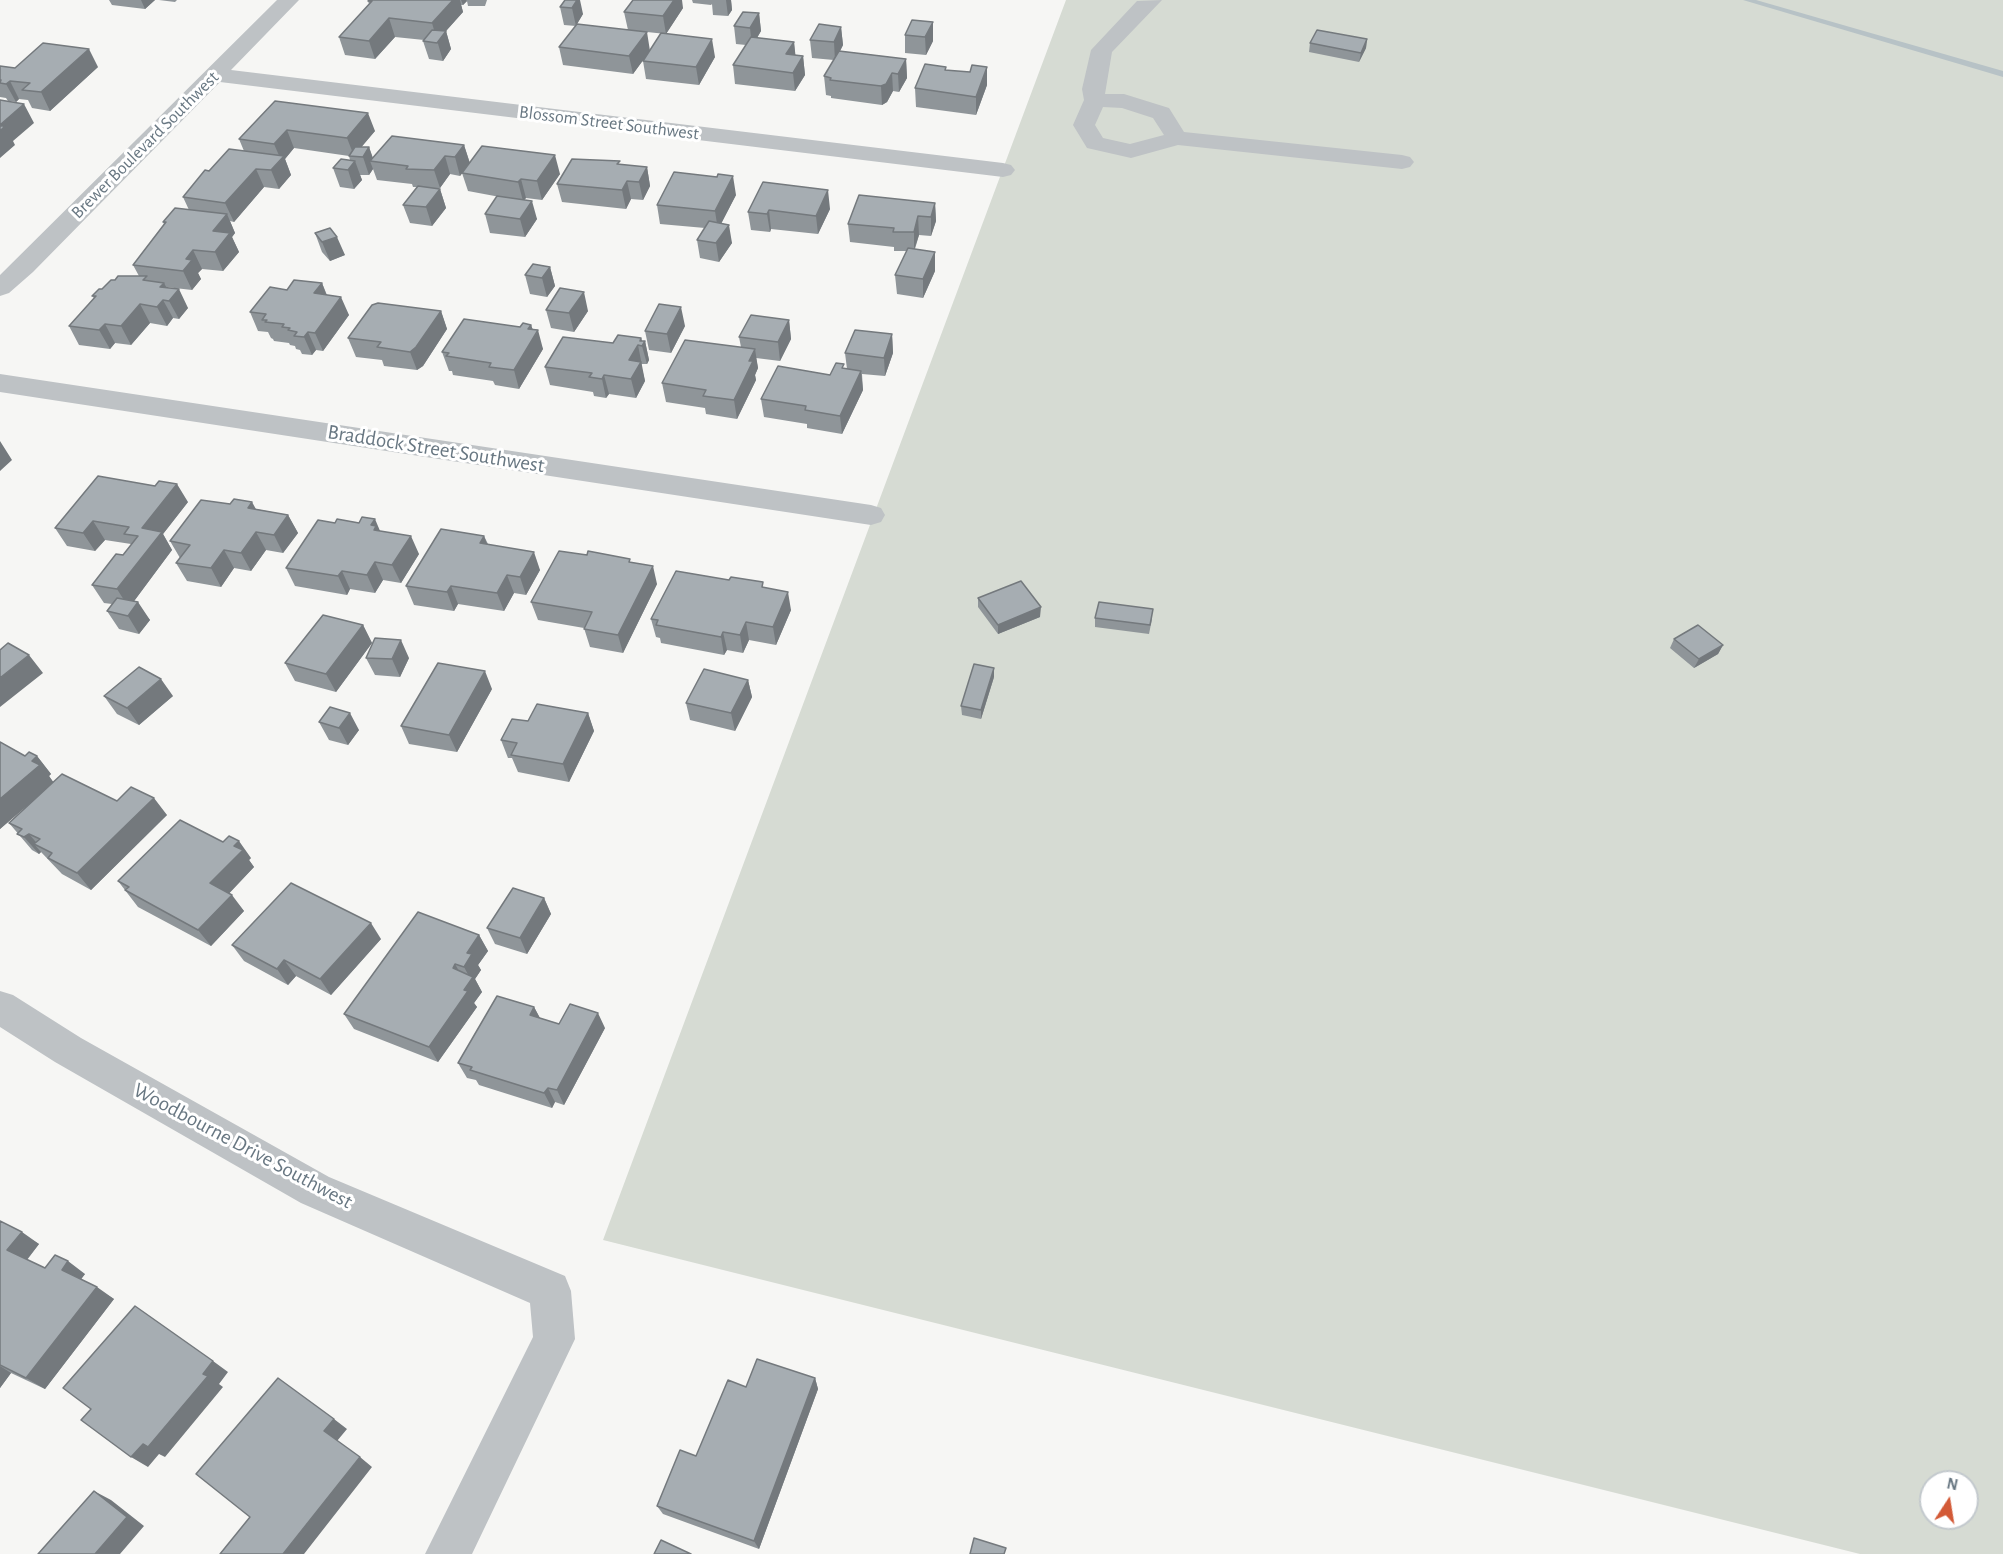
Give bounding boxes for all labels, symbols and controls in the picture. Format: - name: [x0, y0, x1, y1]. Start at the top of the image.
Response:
- street label: Brewer Boulevard Southwest: [67, 67, 223, 223]
- street label: Blossom Street Southwest: [518, 101, 700, 145]
- street label: Braddock Street Southwest: [326, 419, 546, 479]
- street label: Woodbourne Drive Southwest: [129, 1077, 357, 1215]
- north arrow: [1919, 1470, 1979, 1530]
- text: N: [1945, 1475, 1959, 1493]

